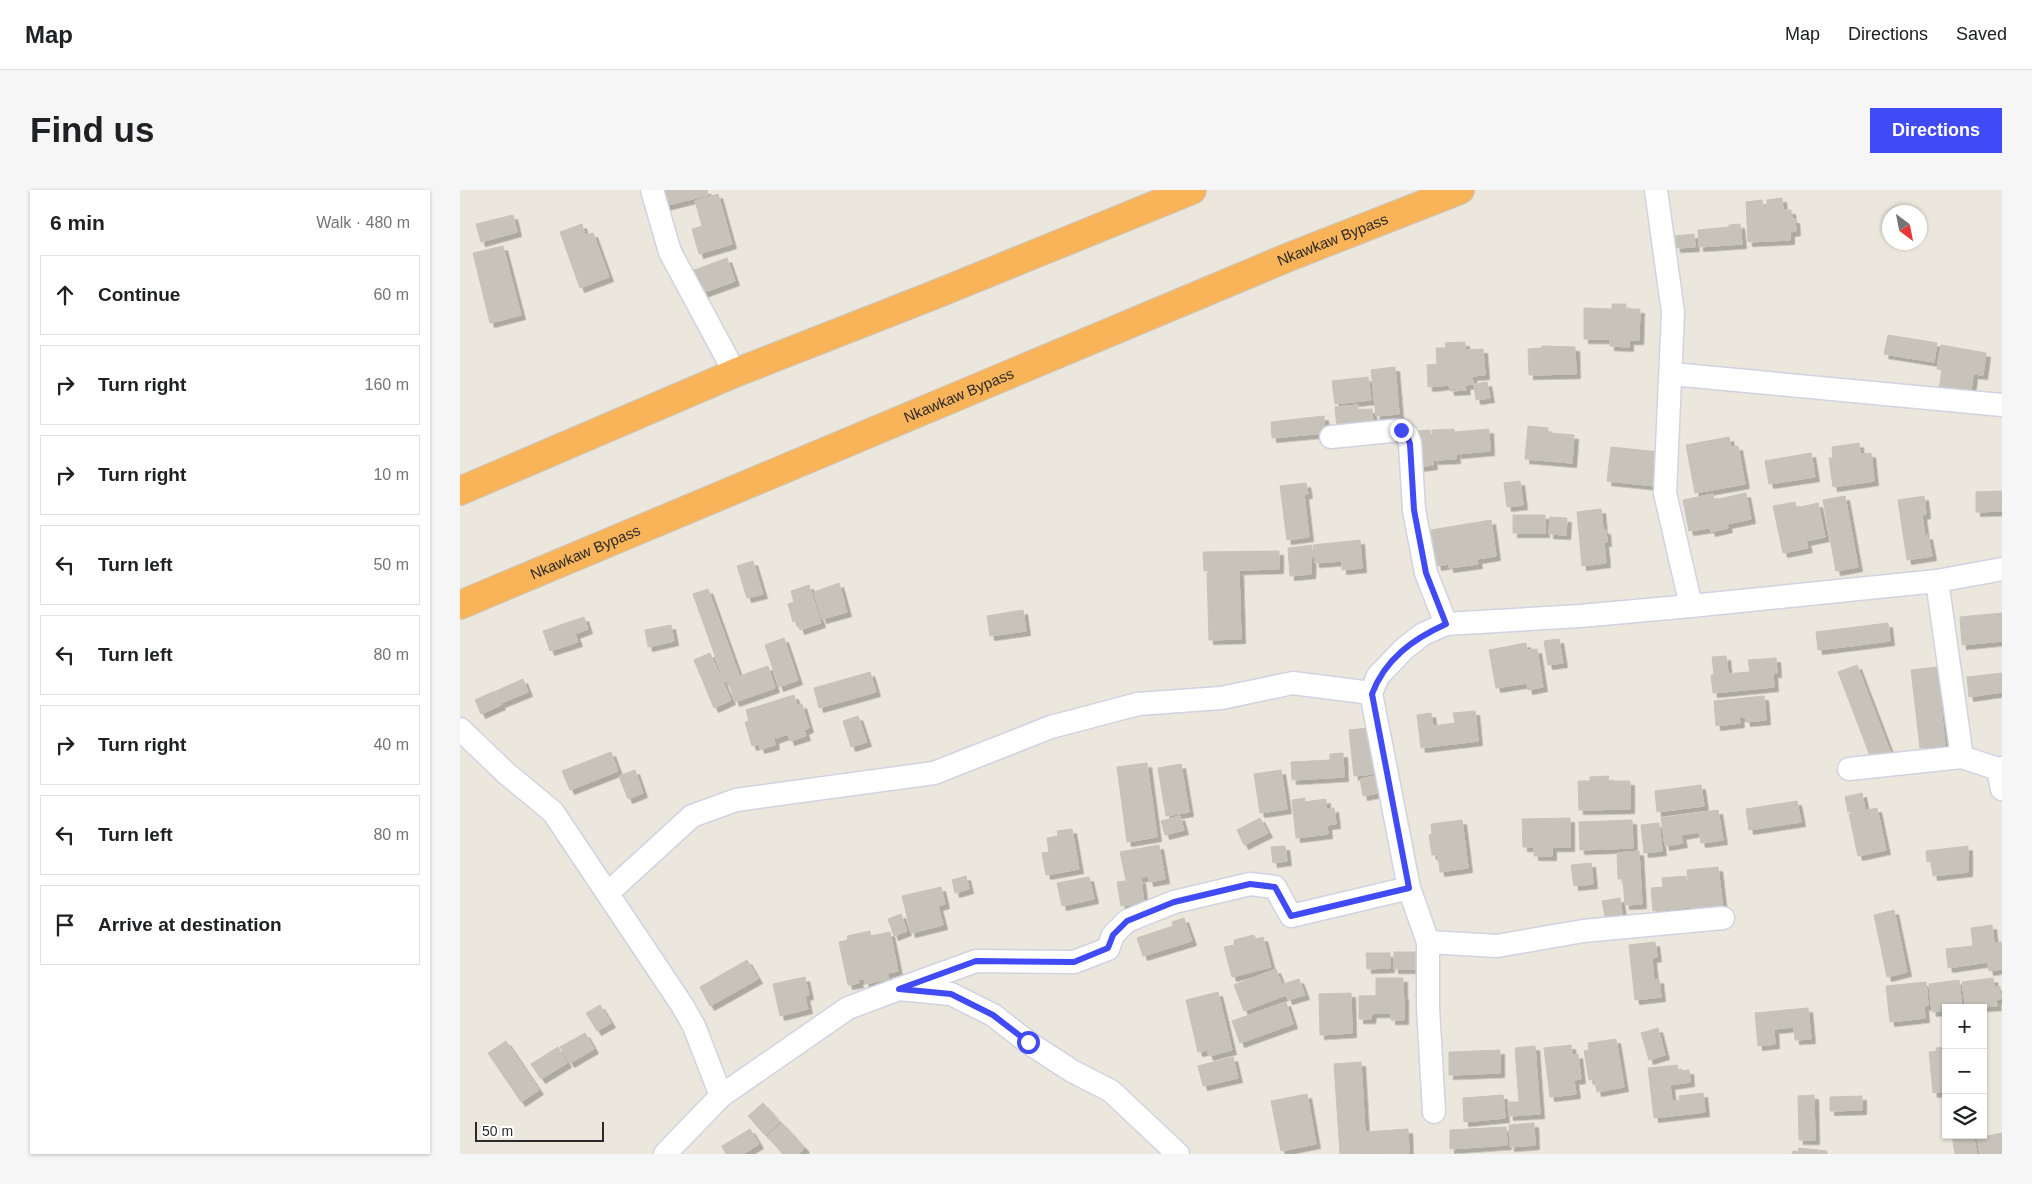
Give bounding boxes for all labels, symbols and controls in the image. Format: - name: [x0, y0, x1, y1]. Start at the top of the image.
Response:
- text: Map: [25, 21, 73, 48]
- text: Map: [1785, 24, 1820, 44]
- text: Directions: [1848, 24, 1928, 44]
- text: Saved: [1956, 24, 2007, 44]
- button: Directions: [1870, 108, 2002, 153]
- text: Find us: [30, 110, 154, 149]
- north arrow: [1882, 205, 1927, 250]
- street label: Nkawkaw Bypass: [1275, 210, 1390, 269]
- text: 6 min: [50, 211, 105, 234]
- text: Walk · 480 m: [316, 214, 410, 231]
- icon: ahead: [51, 281, 79, 309]
- text: Continue: [98, 284, 180, 305]
- text: 60 m: [373, 286, 409, 303]
- street label: Nkawkaw Bypass: [901, 365, 1016, 426]
- icon: right: [51, 371, 79, 399]
- text: Turn right: [98, 374, 186, 395]
- text: 160 m: [365, 376, 409, 393]
- route end: [1390, 419, 1413, 442]
- icon: right: [51, 461, 79, 489]
- text: Turn right: [98, 464, 186, 485]
- text: 10 m: [373, 466, 409, 483]
- street label: Nkawkaw Bypass: [528, 521, 643, 582]
- icon: left: [51, 551, 79, 579]
- text: Turn left: [98, 554, 173, 575]
- text: 50 m: [373, 556, 409, 573]
- icon: left: [51, 641, 79, 669]
- text: Turn left: [98, 644, 173, 665]
- text: 80 m: [373, 646, 409, 663]
- icon: right: [51, 731, 79, 759]
- text: Turn right: [98, 734, 186, 755]
- text: 40 m: [373, 736, 409, 753]
- icon: left: [51, 821, 79, 849]
- text: Turn left: [98, 824, 173, 845]
- text: 80 m: [373, 826, 409, 843]
- icon: arrive: [51, 911, 79, 939]
- text: Arrive at destination: [98, 914, 282, 935]
- map controls: [1942, 1004, 1987, 1139]
- button: +: [1942, 1004, 1987, 1049]
- route start: [1017, 1031, 1040, 1054]
- button: −: [1942, 1049, 1987, 1094]
- button: layers: [1942, 1094, 1987, 1139]
- scale bar: [475, 1119, 604, 1142]
- text: 50 m: [482, 1123, 513, 1139]

